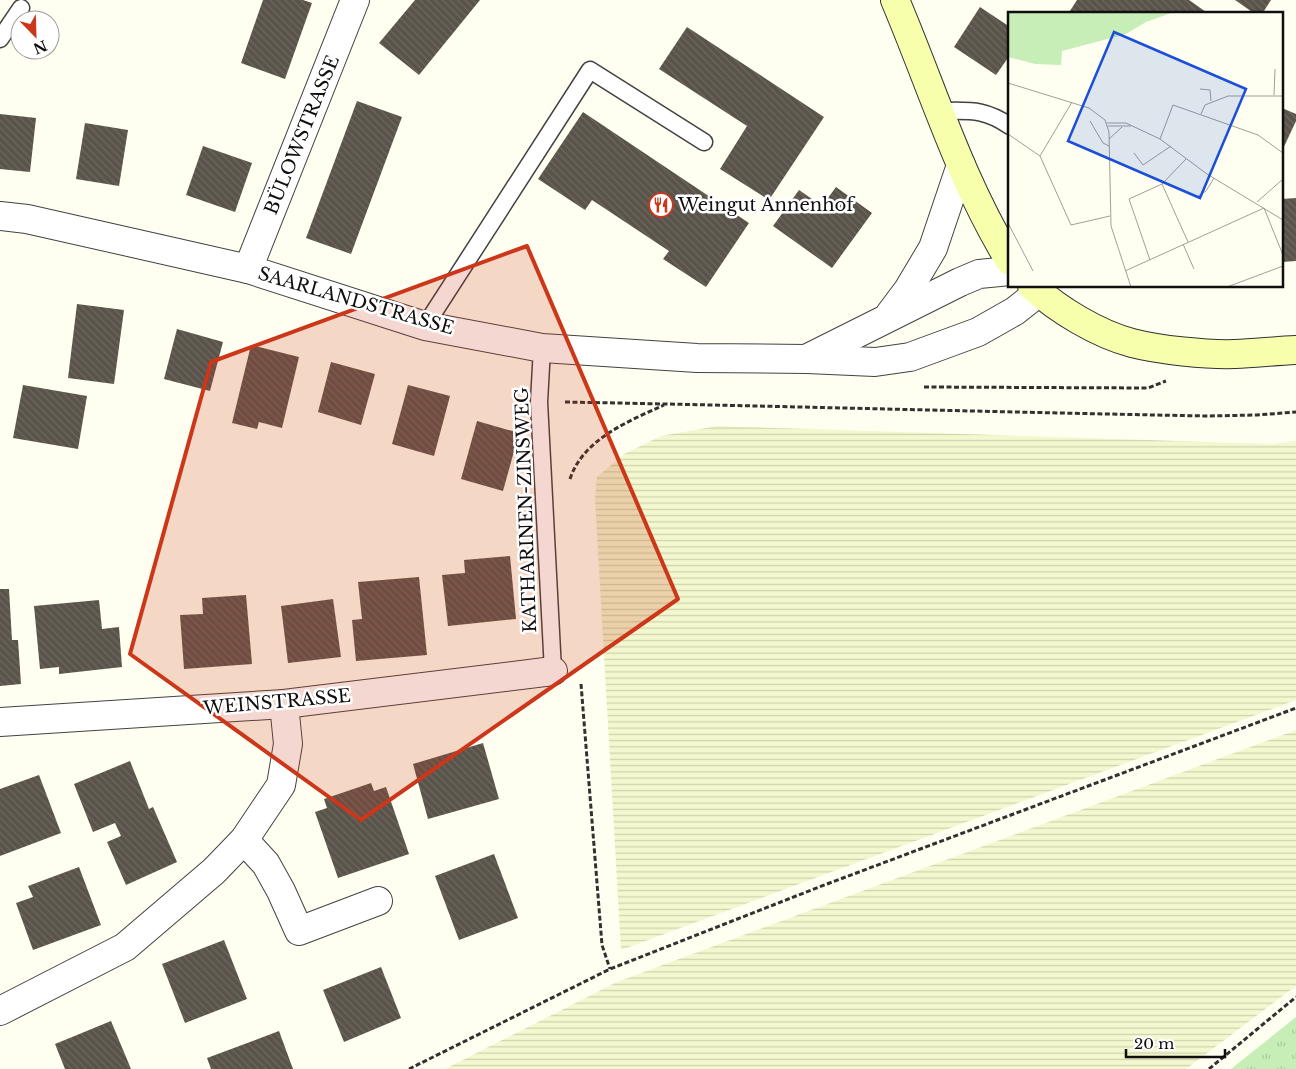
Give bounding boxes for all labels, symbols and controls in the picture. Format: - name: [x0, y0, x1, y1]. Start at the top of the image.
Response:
- north arrow: [10, 10, 60, 60]
- inset map: [1008, 12, 1284, 288]
- text: N: [31, 36, 50, 58]
- street label: BÜLOWSTRASSE: [259, 52, 344, 218]
- restaurant icon: Weingut Annenhof: [648, 192, 674, 218]
- place label: Weingut Annenhof: [677, 194, 856, 216]
- street label: SAARLANDSTRASSE: [256, 262, 456, 340]
- street label: KATHARINEN-ZINSWEG: [511, 387, 541, 633]
- street label: WEINSTRASSE: [201, 685, 352, 720]
- scale bar: [1126, 1026, 1225, 1058]
- text: 20 m: [1134, 1034, 1174, 1053]

